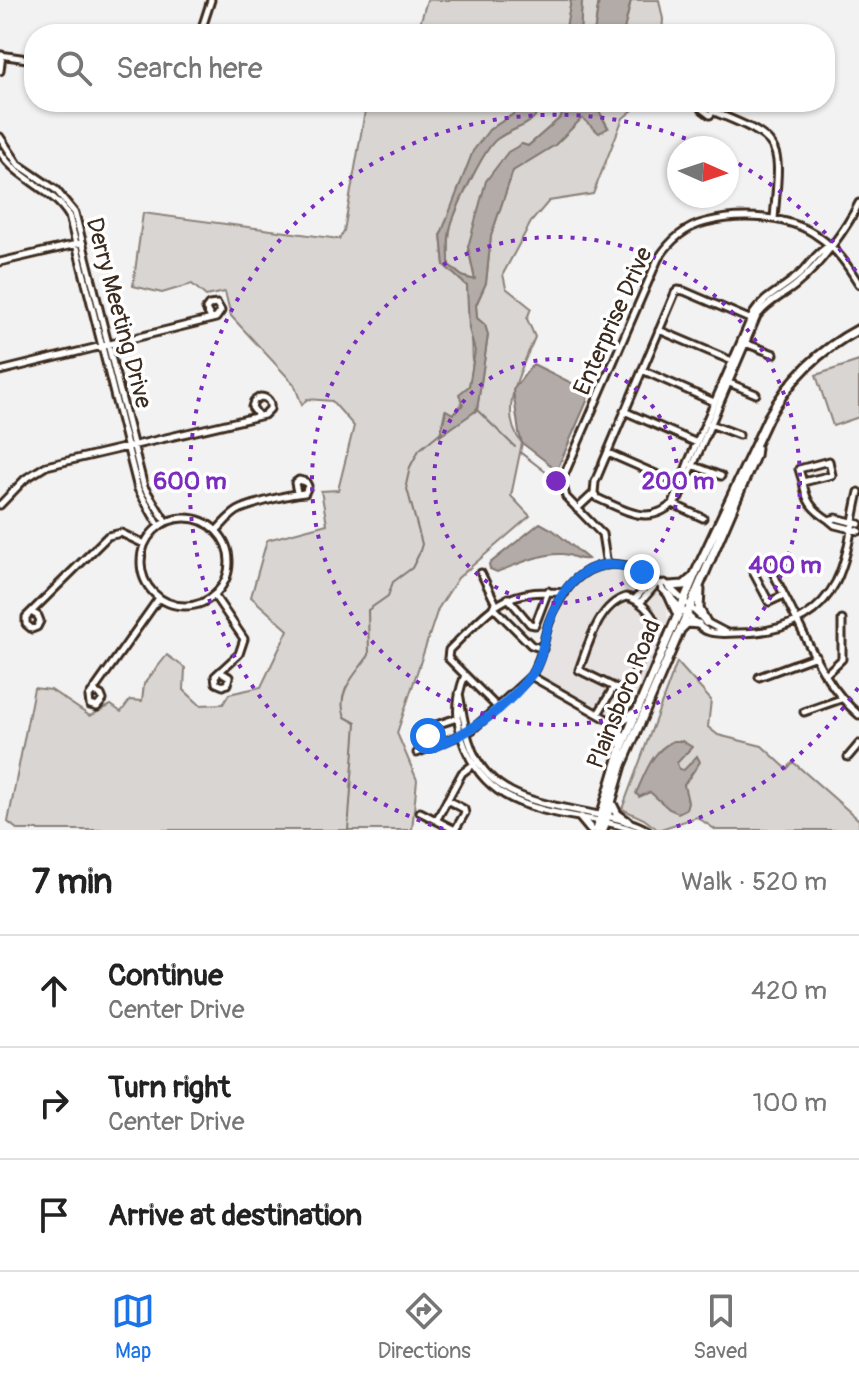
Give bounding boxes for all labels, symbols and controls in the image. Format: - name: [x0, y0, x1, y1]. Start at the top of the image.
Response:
- search box: [24, 24, 835, 112]
- icon: search: [52, 46, 96, 90]
- text: Search here: [116, 50, 263, 87]
- north arrow: [667, 136, 739, 208]
- street label: Derry Meeting Drive: [80, 214, 158, 412]
- street label: Enterprise Drive: [567, 242, 659, 400]
- text: 600 m: [153, 467, 227, 496]
- centre of rings: [542, 467, 570, 495]
- text: 200 m: [642, 467, 714, 496]
- text: 400 m: [748, 551, 822, 580]
- route end: [624, 554, 660, 590]
- street label: Plainsboro Road: [581, 615, 667, 773]
- route start: [410, 718, 446, 754]
- text: 7 min: [32, 861, 113, 904]
- text: Walk · 520 m: [681, 866, 827, 898]
- text: Continue: [108, 957, 223, 994]
- icon: ahead: [32, 969, 76, 1013]
- text: 420 m: [751, 975, 827, 1007]
- text: Center Drive: [108, 994, 245, 1026]
- text: Turn right: [108, 1069, 231, 1106]
- icon: right: [32, 1081, 76, 1125]
- text: 100 m: [753, 1087, 827, 1119]
- text: Center Drive: [108, 1106, 245, 1138]
- icon: arrive: [32, 1193, 76, 1237]
- text: Arrive at destination: [108, 1197, 362, 1234]
- tab: Map: [111, 1289, 155, 1365]
- tab: Directions: [378, 1289, 471, 1365]
- tab: Saved: [693, 1289, 748, 1365]

